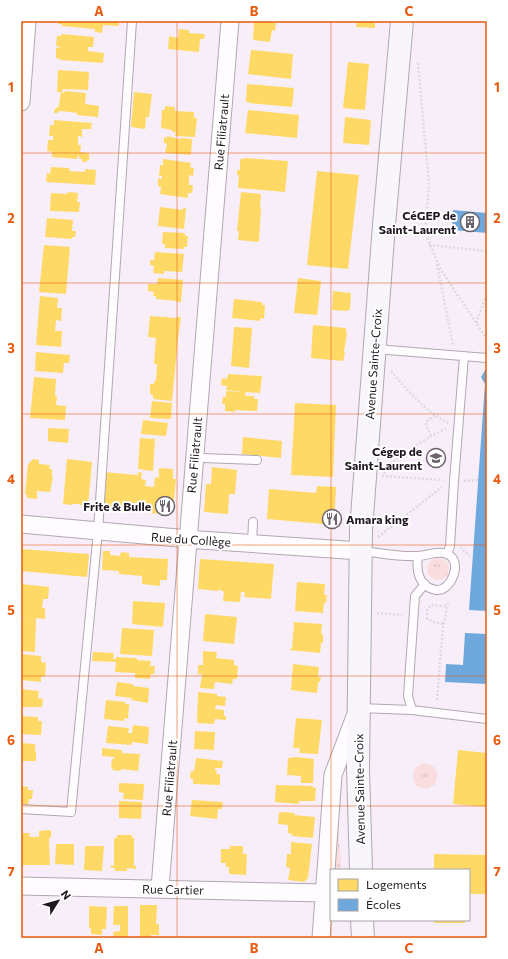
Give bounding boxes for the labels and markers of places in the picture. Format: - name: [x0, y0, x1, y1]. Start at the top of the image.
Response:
- place label: CéGEP de Saint-Laurent: [379, 208, 456, 236]
- building icon: CéGEP de Saint-Laurent: [459, 211, 481, 233]
- place label: Cégep de Saint-Laurent: [345, 444, 422, 472]
- school or university icon: Cégep de Saint-Laurent: [425, 447, 447, 469]
- restaurant icon: Frite & Bulle: [154, 495, 176, 517]
- place label: Frite & Bulle: [83, 499, 151, 513]
- restaurant icon: Amara king: [321, 508, 343, 530]
- place label: Amara king: [346, 512, 409, 526]

